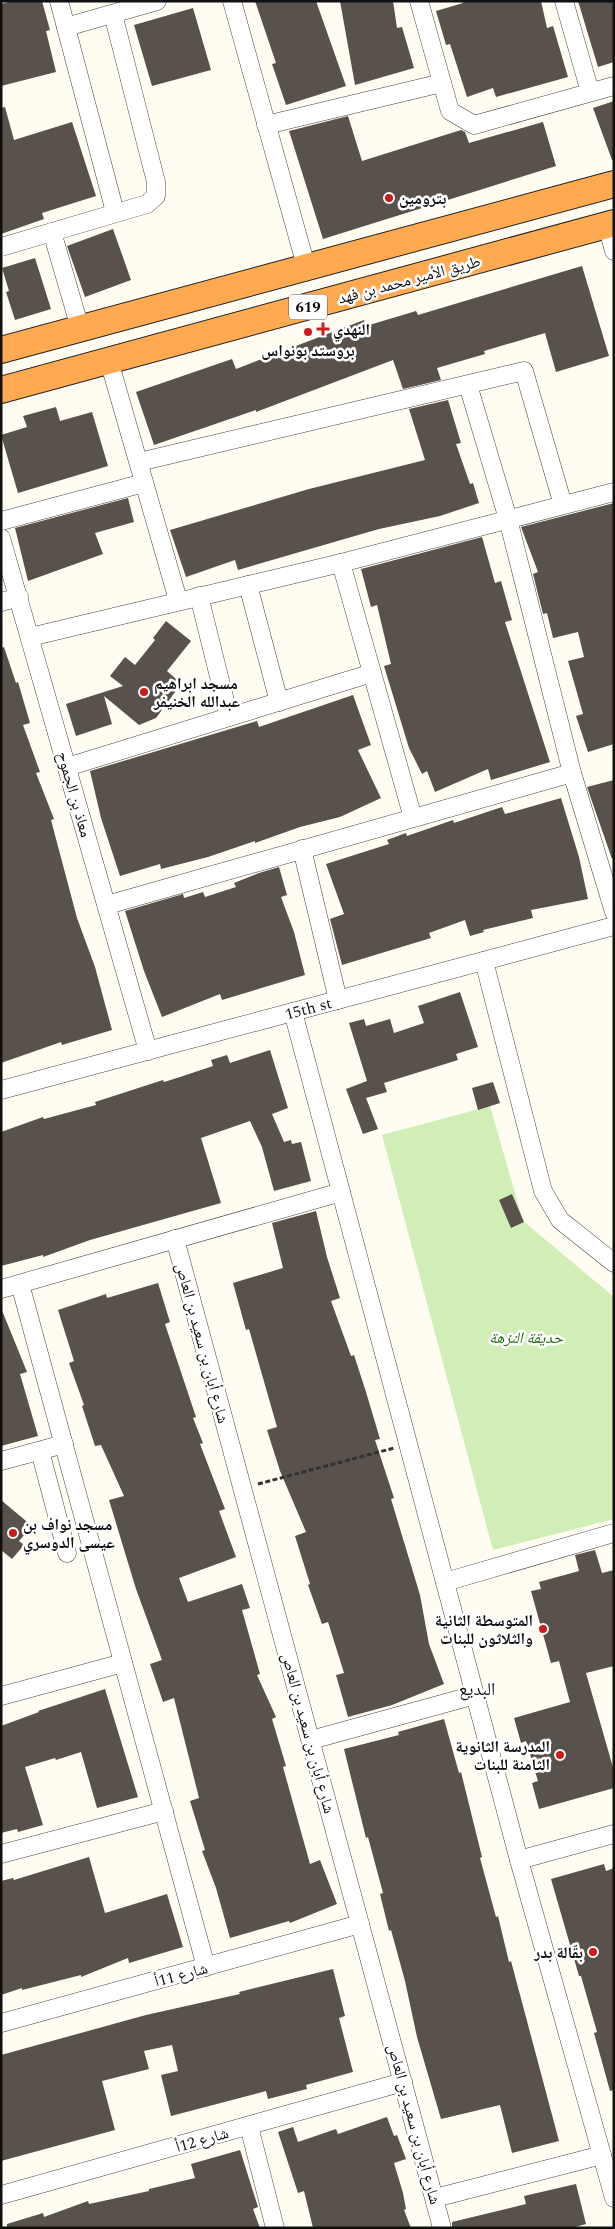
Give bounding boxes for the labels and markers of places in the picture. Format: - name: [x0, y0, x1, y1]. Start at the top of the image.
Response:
- place label: بترومين: [399, 187, 446, 211]
- marker: بترومين: [383, 192, 395, 204]
- place label: النهدي: [333, 318, 370, 342]
- marker: النهدي: [317, 323, 329, 335]
- marker: بروستد بونواس: [302, 326, 314, 338]
- place label: بروستد بونواس: [261, 339, 355, 363]
- place label: مسجد ابراهيم عبدالله الخنيفر: [153, 672, 240, 714]
- marker: مسجد ابراهيم عبدالله الخنيفر: [138, 686, 150, 698]
- place label: مسجد نواف بن عيسى الدوسري: [23, 1513, 115, 1555]
- marker: مسجد نواف بن عيسى الدوسري: [7, 1527, 19, 1539]
- place label: المتوسطة الثانية والثلاثون للبنات: [435, 1609, 533, 1651]
- marker: المتوسطة الثانية والثلاثون للبنات: [537, 1623, 549, 1635]
- place label: المدرسة الثانوية الثامنة للبنات: [455, 1735, 550, 1777]
- marker: المدرسة الثانوية الثامنة للبنات: [554, 1749, 566, 1761]
- place label: بقّالة بدر: [533, 1941, 583, 1965]
- marker: بقّالة بدر: [587, 1946, 599, 1958]

